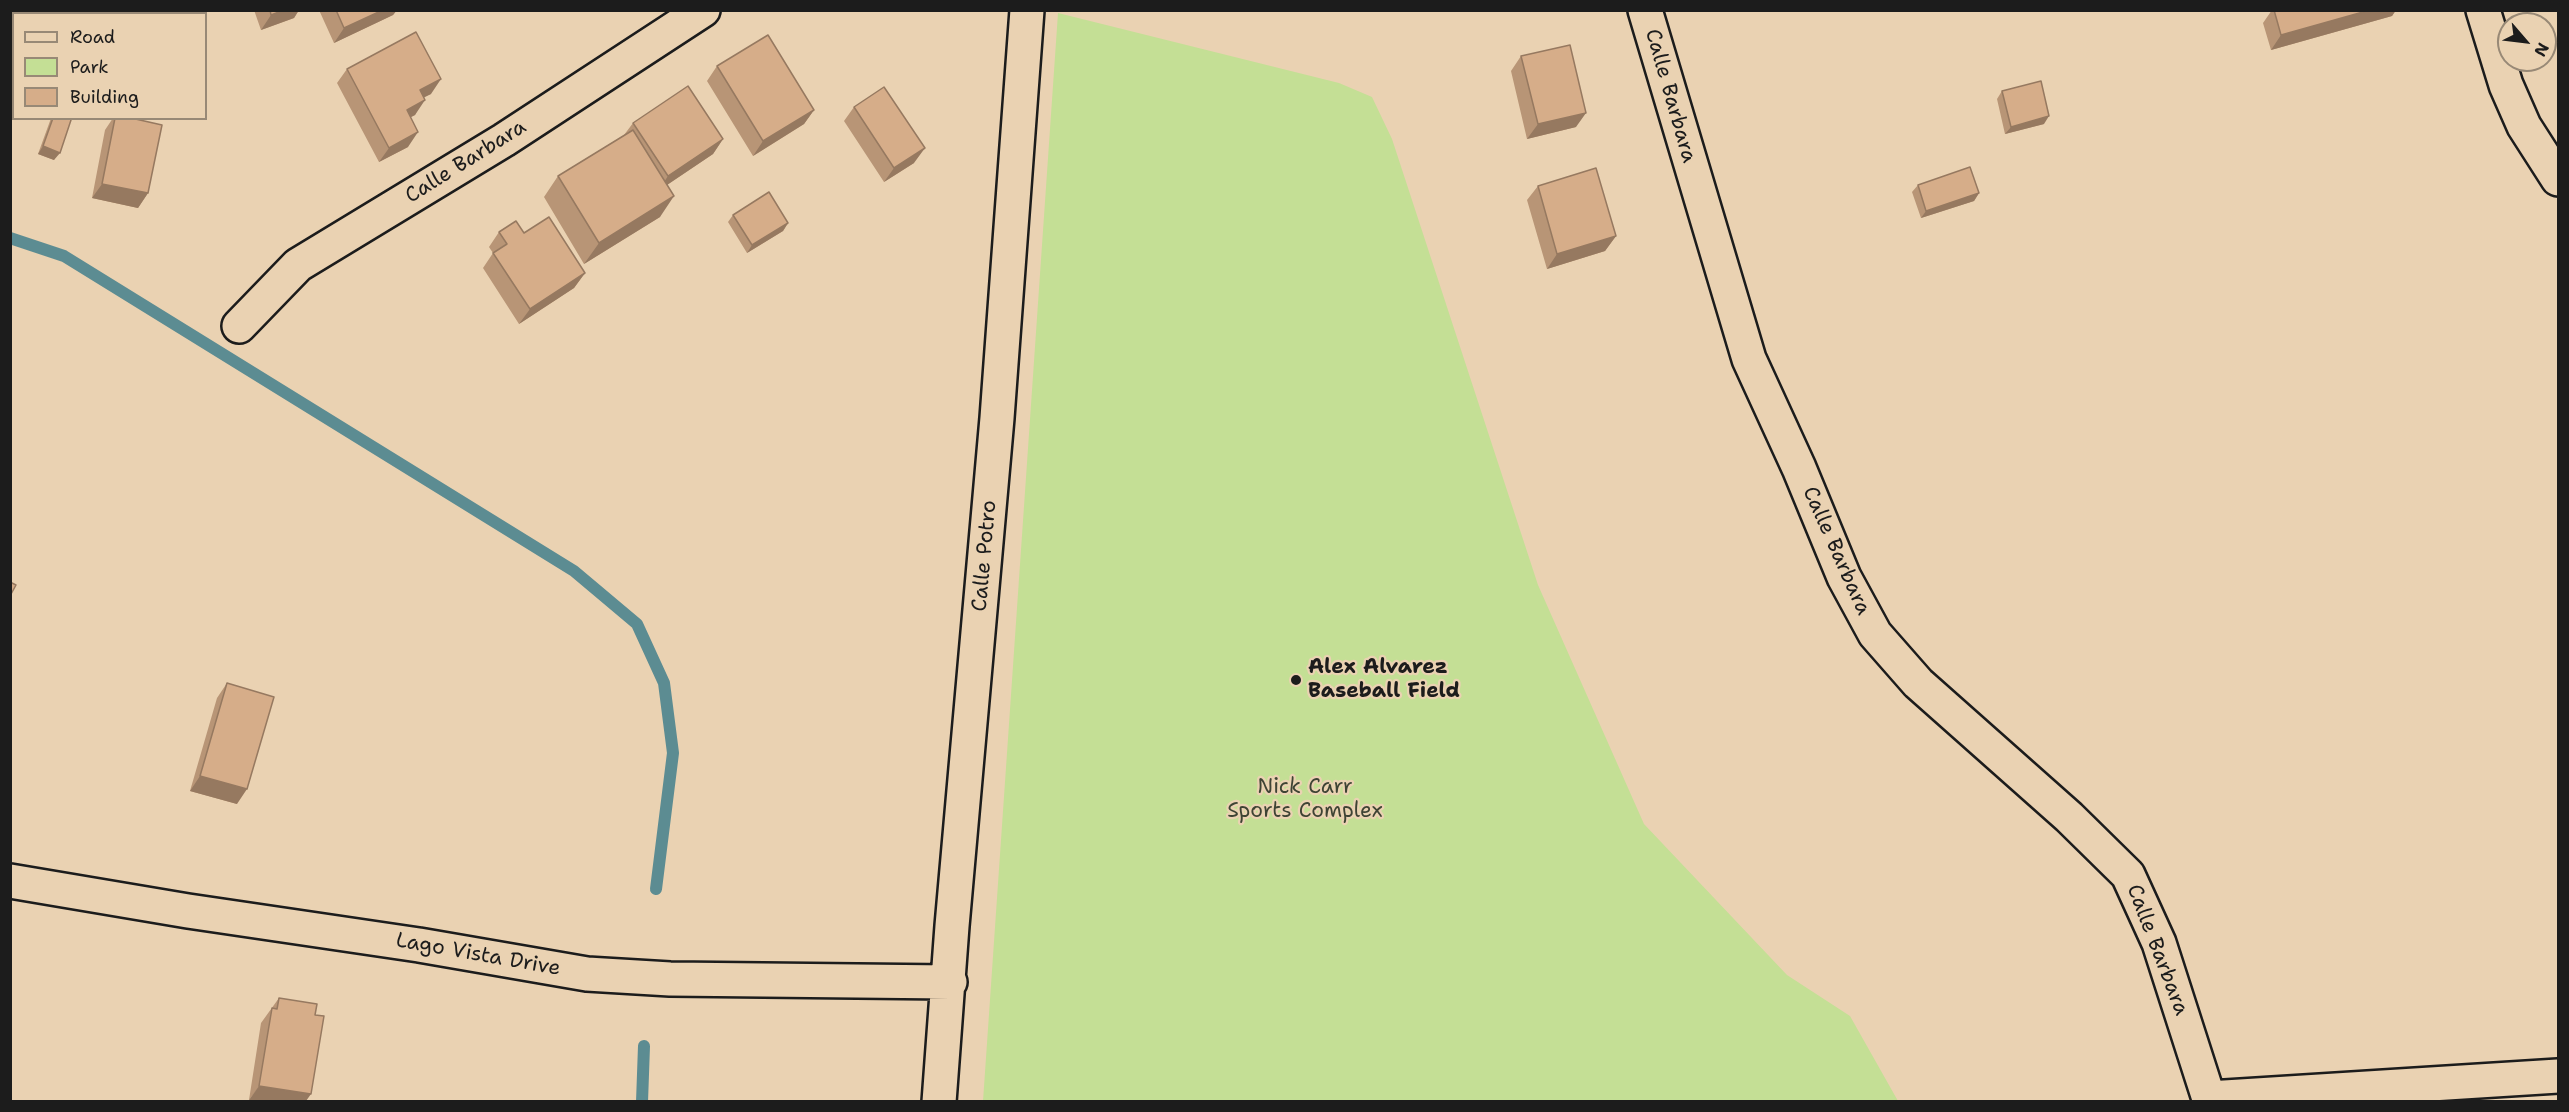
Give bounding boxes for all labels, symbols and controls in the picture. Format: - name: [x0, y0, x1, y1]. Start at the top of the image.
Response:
- legend: [12, 12, 207, 120]
- north arrow: [2497, 12, 2557, 72]
- text: Road: [70, 25, 115, 49]
- street label: Calle Barbara: [1639, 26, 1701, 166]
- text: N: [2529, 39, 2554, 60]
- text: Park: [70, 55, 109, 79]
- text: Building: [70, 85, 139, 109]
- street label: Calle Barbara: [401, 115, 531, 209]
- street label: Calle Barbara: [1796, 483, 1876, 619]
- street label: Calle Potro: [968, 499, 1002, 613]
- place label: Alex Alvarez Baseball Field: [1308, 655, 1460, 705]
- marker: Alex Alvarez Baseball Field: [1289, 673, 1303, 687]
- park label: Nick Carr Sports Complex: [1227, 775, 1383, 825]
- street label: Calle Barbara: [2121, 881, 2193, 1019]
- street label: Lago Vista Drive: [394, 928, 562, 982]

